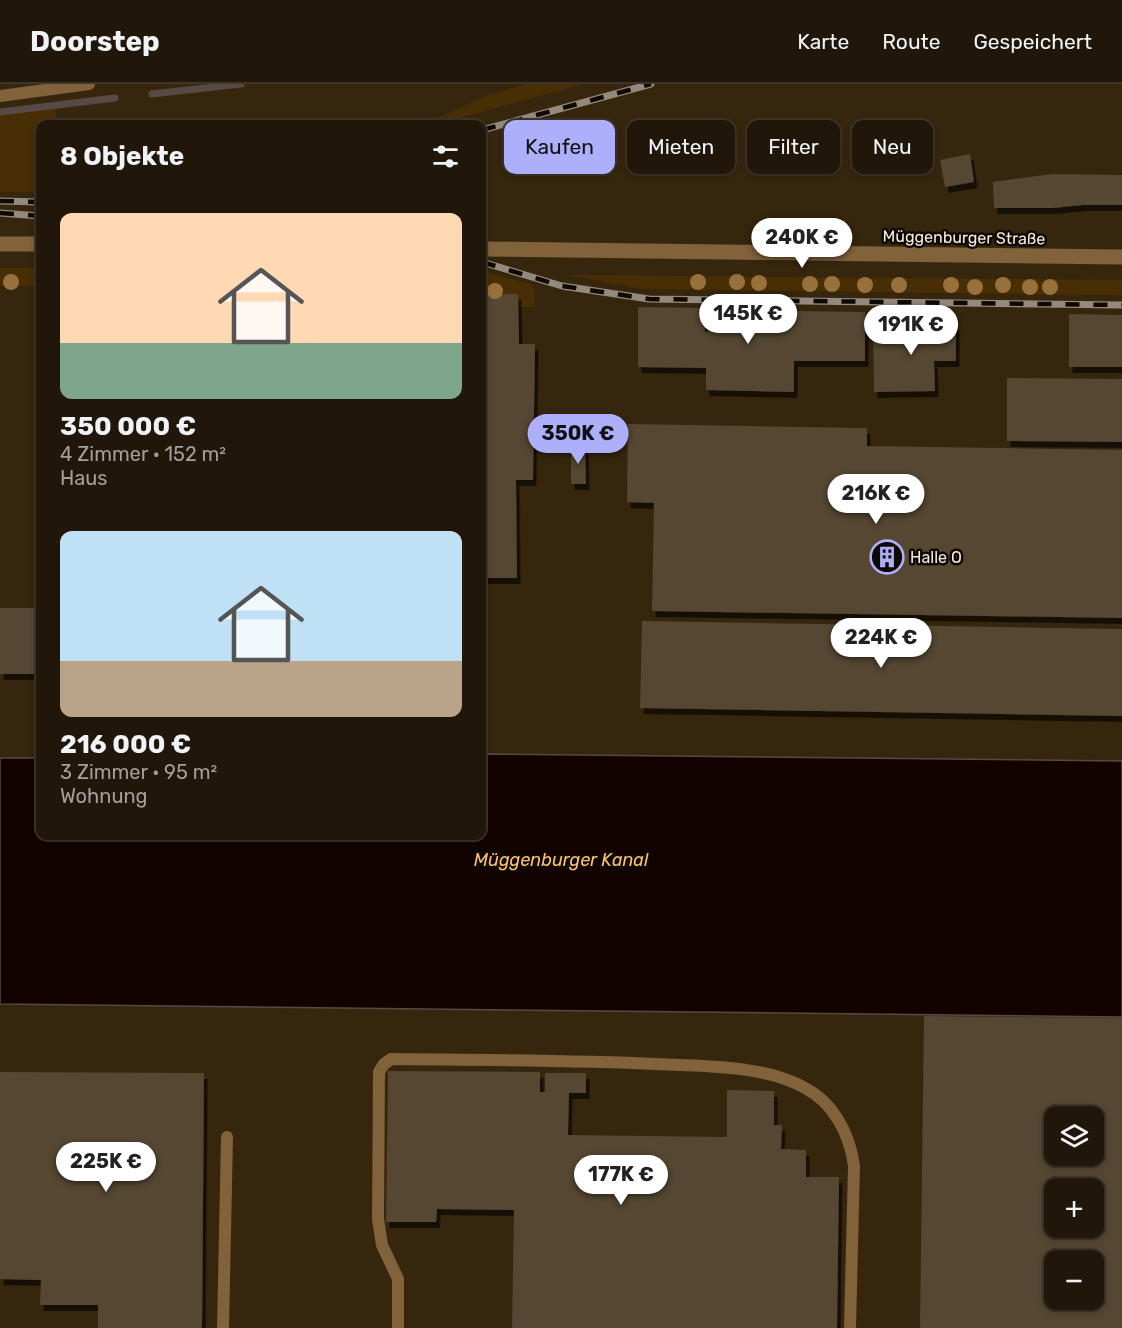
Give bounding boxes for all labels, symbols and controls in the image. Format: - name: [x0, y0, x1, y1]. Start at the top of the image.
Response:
- text: Doorstep: [30, 25, 160, 58]
- text: Karte: [797, 29, 849, 54]
- text: Route: [882, 29, 941, 54]
- text: Gespeichert: [974, 29, 1092, 54]
- chip: Kaufen: [504, 120, 615, 174]
- chip: Mieten: [627, 120, 735, 174]
- chip: Filter: [747, 120, 840, 174]
- chip: Neu: [852, 120, 933, 174]
- icon: filters: [429, 140, 462, 173]
- text: 8 Objekte: [60, 141, 184, 172]
- pin: 240K €: [753, 218, 851, 269]
- text: 240K €: [765, 225, 839, 249]
- street label: Müggenburger Straße: [882, 227, 1046, 248]
- icon: home: [207, 252, 315, 360]
- pin: 145K €: [699, 294, 797, 345]
- text: 145K €: [713, 301, 783, 325]
- pin: 191K €: [862, 305, 960, 356]
- text: 191K €: [878, 312, 944, 336]
- text: 350 000 €: [60, 411, 196, 442]
- pin: 350K €: [529, 414, 627, 465]
- text: 350K €: [542, 421, 614, 445]
- text: 4 Zimmer · 152 m²: [60, 442, 226, 466]
- text: Haus: [60, 466, 108, 490]
- pin: 216K €: [827, 474, 925, 525]
- text: 216K €: [841, 481, 911, 505]
- building icon: Halle O: [869, 539, 905, 575]
- place label: Halle O: [910, 548, 962, 567]
- icon: home: [207, 570, 315, 678]
- pin: 224K €: [832, 618, 930, 669]
- text: 224K €: [845, 625, 917, 649]
- text: 216 000 €: [60, 729, 191, 760]
- text: 3 Zimmer · 95 m²: [60, 760, 217, 784]
- text: Wohnung: [60, 784, 147, 808]
- water label: Müggenburger Kanal: [474, 849, 649, 871]
- map controls: [1044, 1106, 1104, 1310]
- button: layers: [1044, 1106, 1104, 1166]
- pin: 225K €: [57, 1142, 155, 1193]
- text: 225K €: [70, 1149, 142, 1173]
- pin: 177K €: [572, 1155, 670, 1206]
- text: 177K €: [588, 1162, 654, 1186]
- button: +: [1044, 1178, 1104, 1238]
- button: −: [1044, 1250, 1104, 1310]

